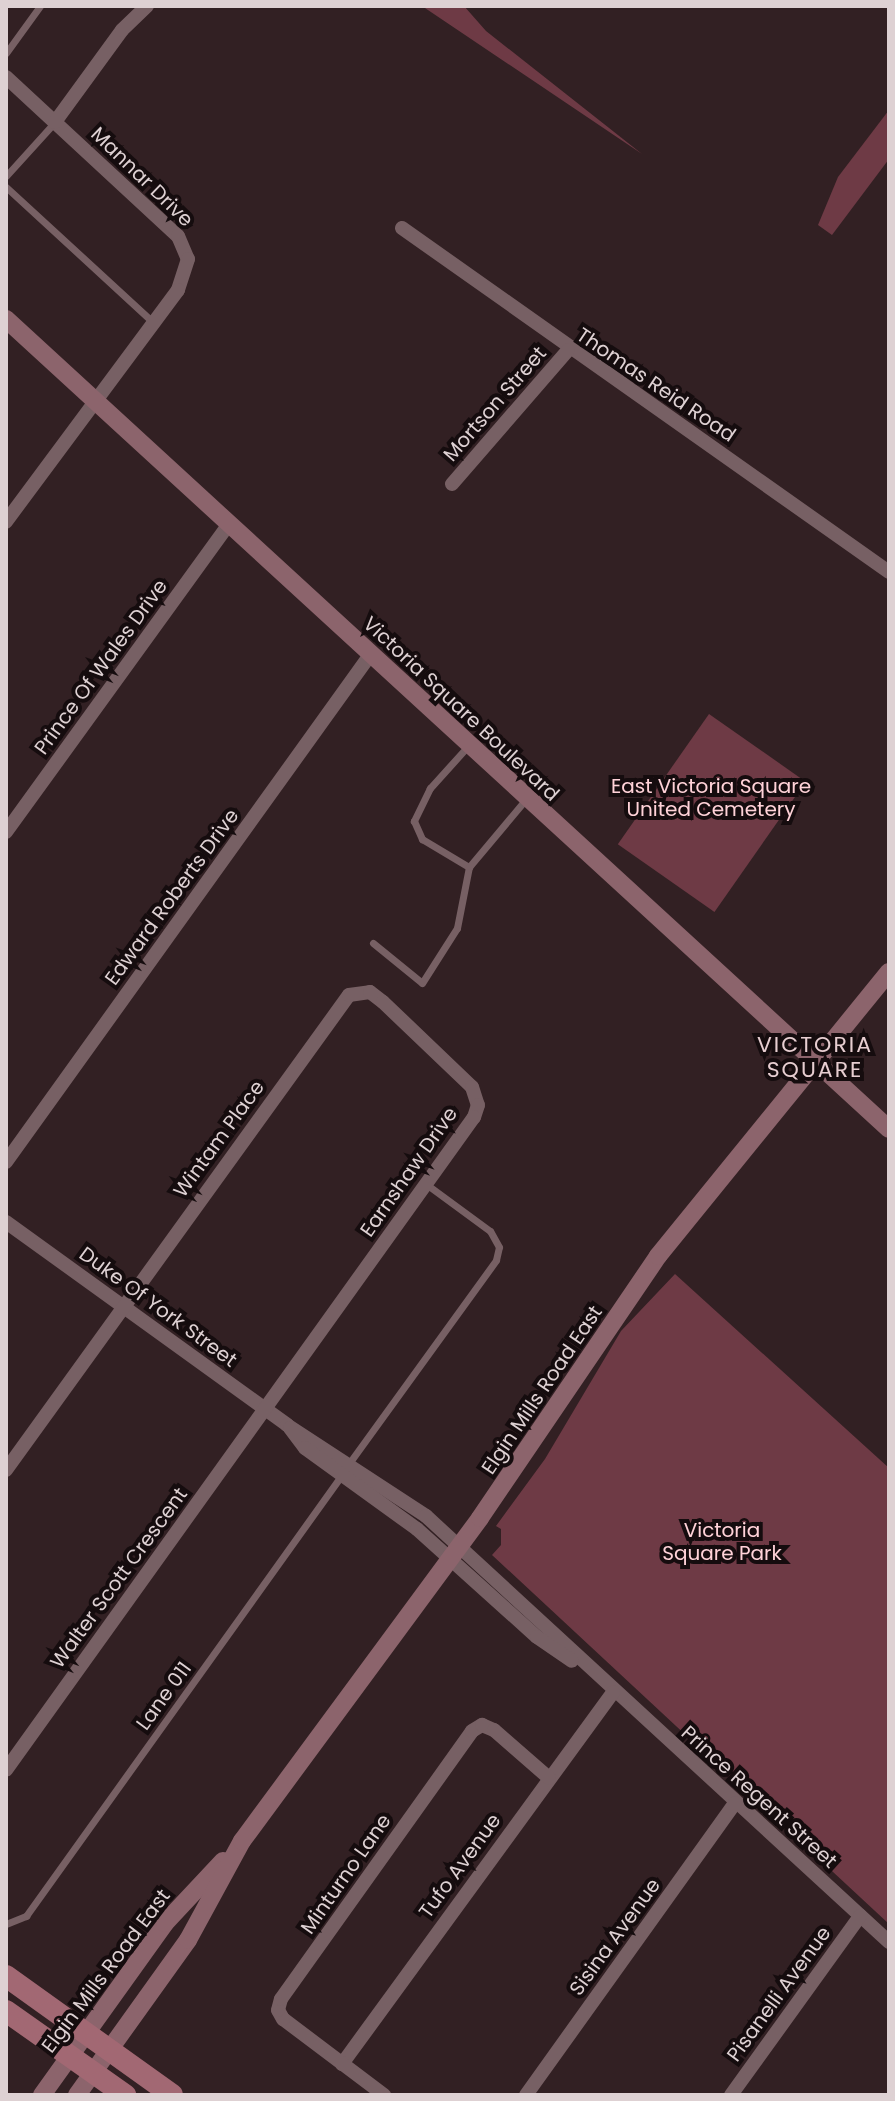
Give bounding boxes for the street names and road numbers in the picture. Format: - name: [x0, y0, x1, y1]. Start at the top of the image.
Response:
- street label: Mannar Drive: [86, 122, 198, 232]
- street label: Thomas Reid Road: [572, 323, 740, 447]
- street label: Mortson Street: [438, 342, 552, 466]
- street label: Prince Of Wales Drive: [29, 575, 173, 759]
- street label: Victoria Square Boulevard: [358, 612, 564, 806]
- street label: Edward Roberts Drive: [100, 804, 244, 990]
- street label: Wintam Place: [169, 1076, 269, 1202]
- street label: Earnshaw Drive: [355, 1103, 463, 1241]
- street label: Duke Of York Street: [75, 1242, 241, 1372]
- street label: Elgin Mills Road East: [477, 1301, 607, 1479]
- street label: Walter Scott Crescent: [45, 1483, 193, 1673]
- street label: Lane 011: [131, 1657, 197, 1735]
- street label: Prince Regent Street: [676, 1721, 842, 1873]
- street label: Minturno Lane: [296, 1809, 396, 1939]
- street label: Tufo Avenue: [414, 1809, 506, 1923]
- street label: Sisina Avenue: [565, 1874, 665, 2000]
- street label: Elgin Mills Road East: [37, 1885, 175, 2057]
- street label: Pisanelli Avenue: [722, 1922, 836, 2066]

